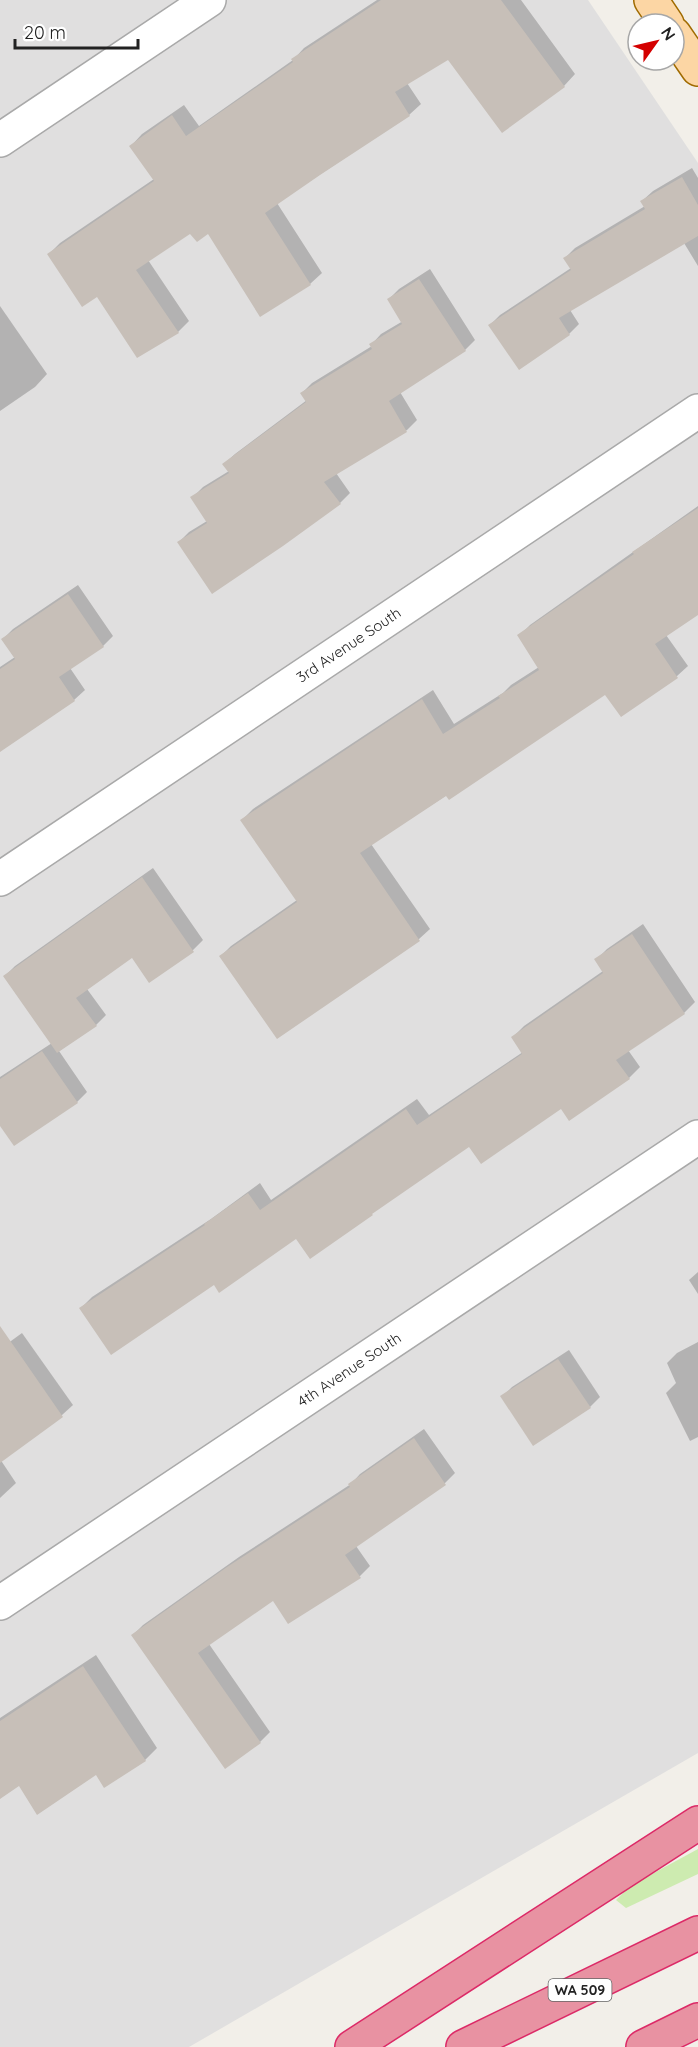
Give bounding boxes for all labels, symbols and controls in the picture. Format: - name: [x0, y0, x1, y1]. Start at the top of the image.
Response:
- scale bar: [15, 12, 138, 50]
- north arrow: [626, 12, 686, 72]
- text: 20 m: [24, 21, 66, 44]
- text: N: [657, 23, 680, 44]
- street label: 3rd Avenue South: [293, 603, 404, 686]
- street label: 4th Avenue South: [294, 1328, 405, 1411]
- road number: WA 509: [548, 1979, 612, 2001]

